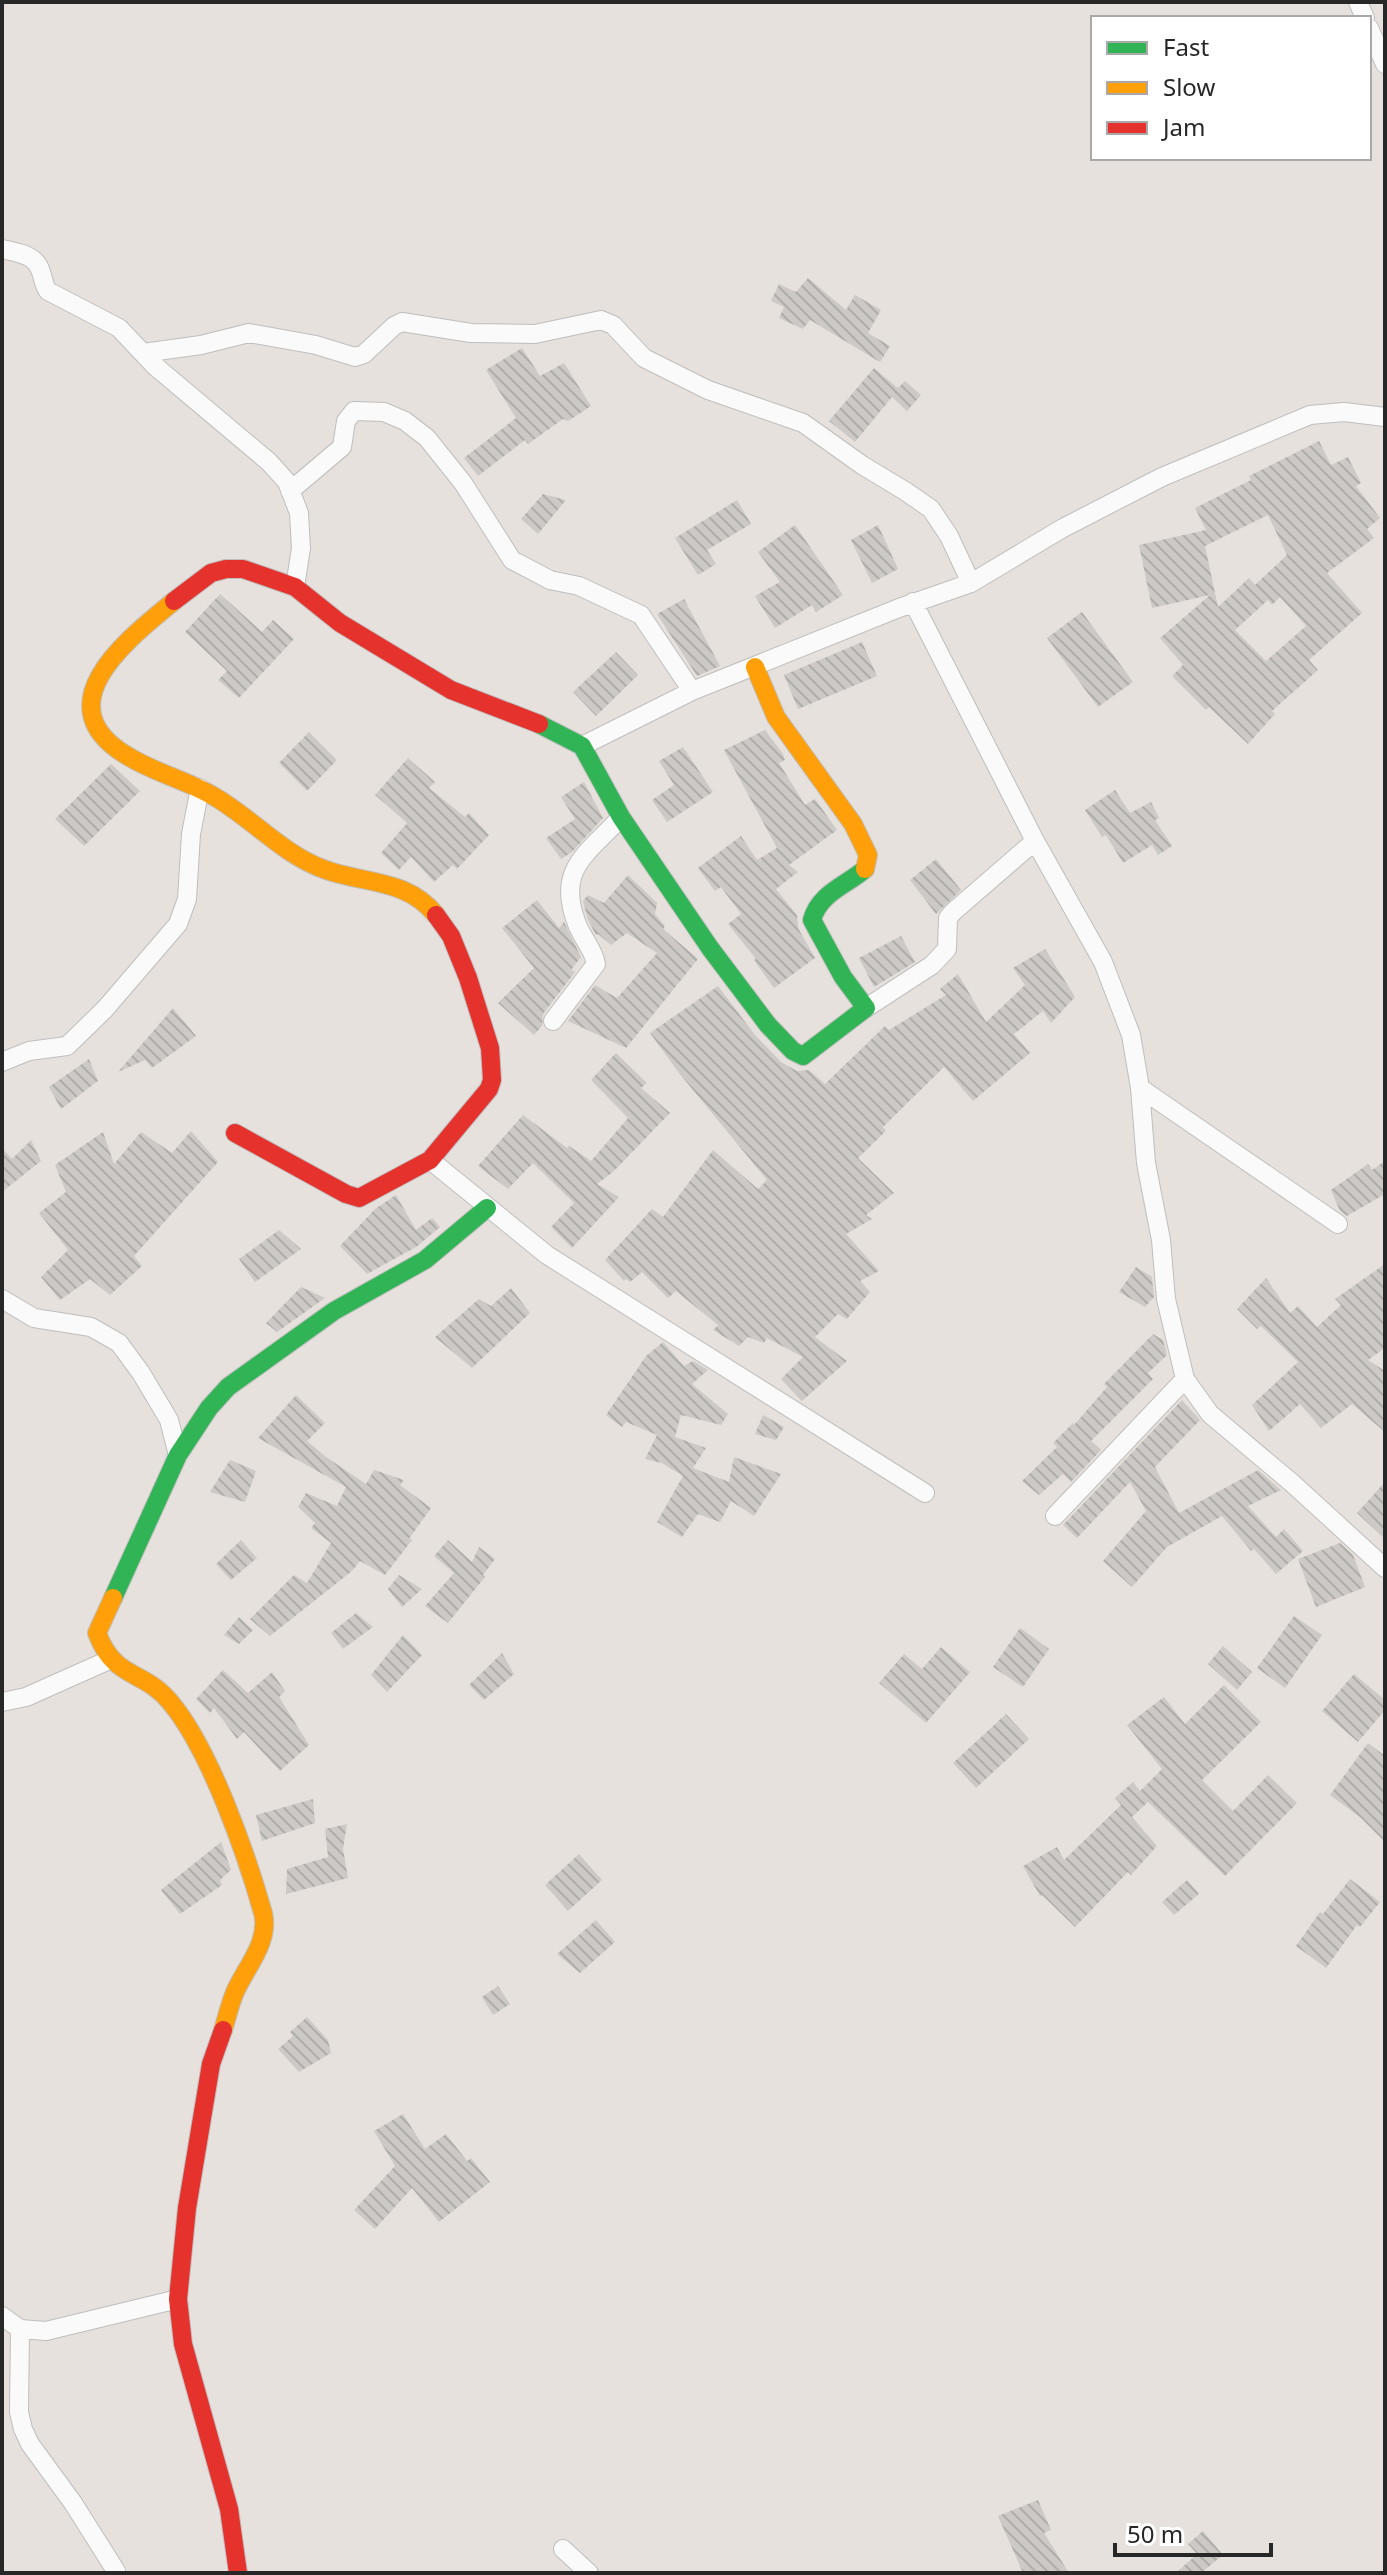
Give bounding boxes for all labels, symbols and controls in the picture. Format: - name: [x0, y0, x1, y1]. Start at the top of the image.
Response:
- legend: [1091, 16, 1371, 160]
- text: Fast: [1163, 30, 1209, 63]
- text: Slow: [1163, 70, 1215, 103]
- text: Jam: [1161, 110, 1205, 143]
- scale bar: [1115, 2507, 1271, 2557]
- text: 50 m: [1127, 2517, 1183, 2550]

